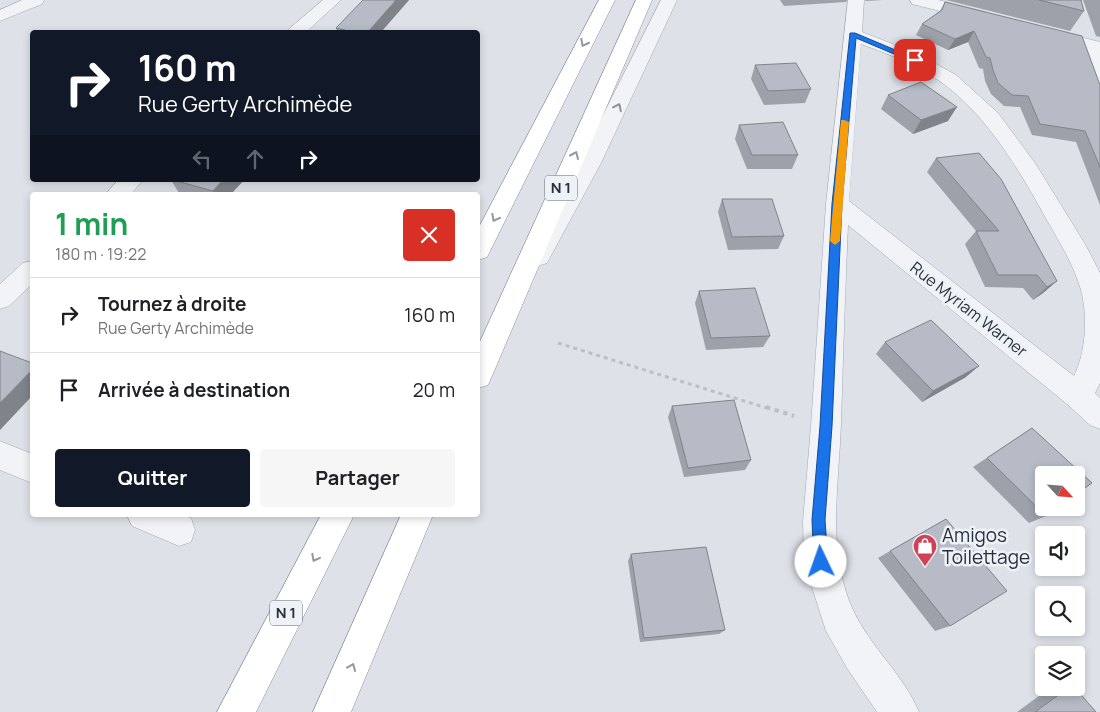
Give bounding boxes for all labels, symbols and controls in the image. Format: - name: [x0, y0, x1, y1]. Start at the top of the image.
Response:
- one-way arrow: [580, 38, 590, 47]
- pin: [894, 39, 936, 81]
- text: 160 m: [138, 44, 237, 92]
- icon: arrive: [901, 46, 929, 74]
- icon: right: [55, 50, 120, 115]
- text: Rue Gerty Archimède: [138, 89, 352, 119]
- one-way arrow: [611, 103, 622, 112]
- icon: left: [188, 145, 216, 173]
- icon: ahead: [241, 145, 269, 173]
- icon: right: [294, 145, 322, 173]
- one-way arrow: [569, 151, 579, 160]
- road number: N 1: [545, 176, 577, 200]
- text: 1 min: [55, 203, 128, 244]
- button: close: [403, 209, 455, 261]
- one-way arrow: [491, 213, 501, 222]
- text: 180 m · 19:22: [55, 243, 146, 265]
- street label: Rue Myriam Warner: [906, 256, 1032, 362]
- text: Tournez à droite: [98, 291, 246, 317]
- icon: right: [55, 301, 83, 329]
- text: 160 m: [404, 302, 455, 328]
- text: Rue Gerty Archimède: [98, 317, 254, 339]
- icon: arrive: [55, 376, 83, 404]
- text: Arrivée à destination: [98, 377, 290, 403]
- text: 20 m: [413, 377, 455, 403]
- button: Quitter: [55, 449, 250, 507]
- button: Partager: [260, 449, 455, 507]
- north arrow: [1035, 466, 1085, 516]
- map controls: [1035, 466, 1085, 696]
- place label: Amigos Toilettage: [942, 522, 1030, 570]
- button: sound: [1035, 526, 1085, 576]
- shop icon: Amigos Toilettage: [912, 533, 938, 567]
- position arrow: [794, 535, 846, 587]
- one-way arrow: [311, 553, 321, 562]
- button: search: [1035, 586, 1085, 636]
- road number: N 1: [270, 600, 302, 626]
- button: layers: [1035, 646, 1085, 696]
- one-way arrow: [345, 663, 356, 672]

